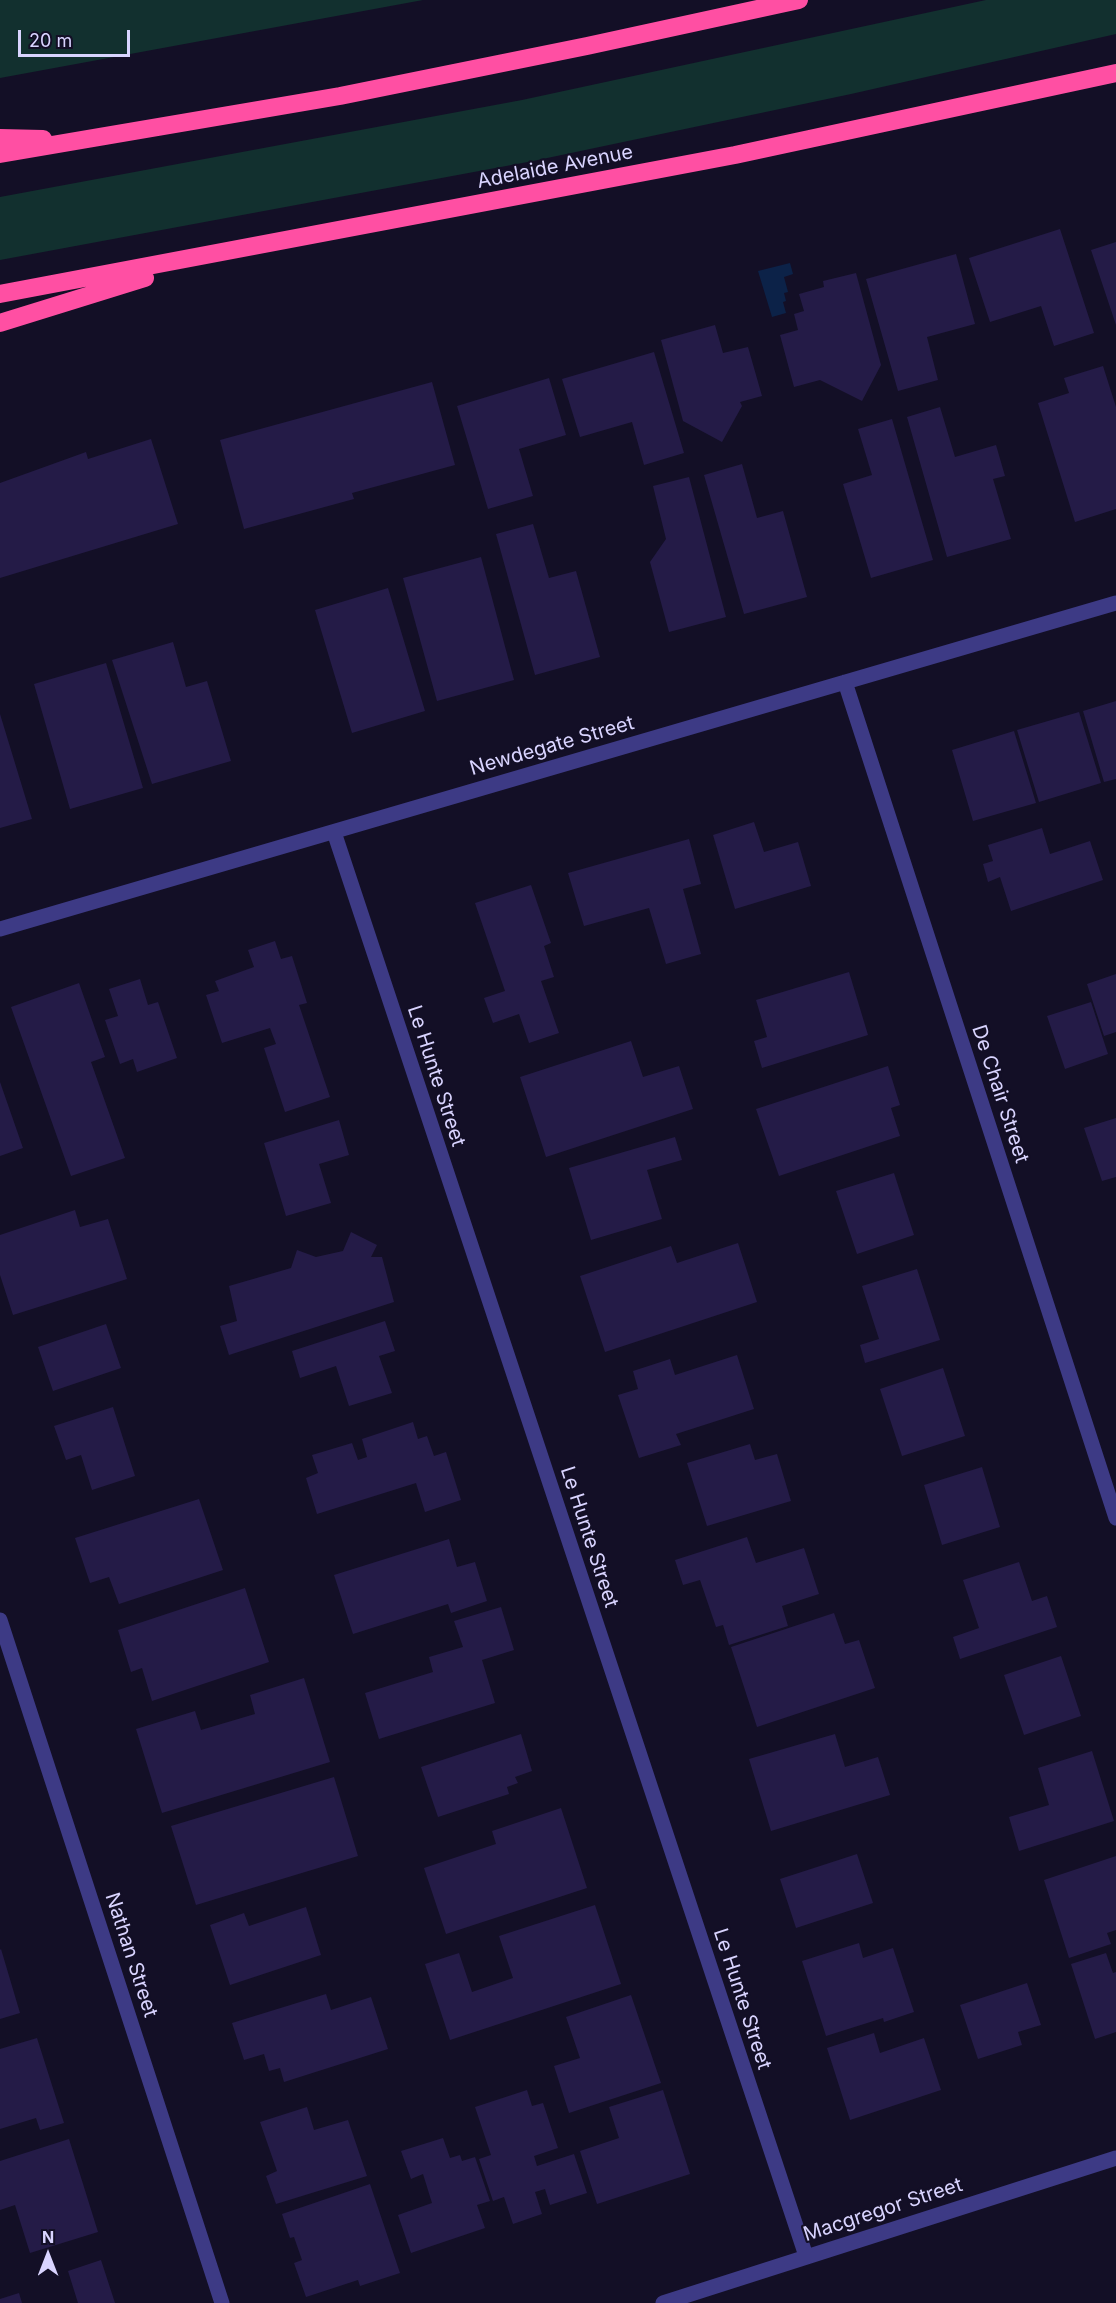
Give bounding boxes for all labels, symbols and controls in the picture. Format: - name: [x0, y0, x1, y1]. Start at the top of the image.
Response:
- scale bar: [21, 18, 134, 56]
- text: 20 m: [29, 30, 72, 51]
- street label: Adelaide Avenue: [475, 140, 635, 194]
- street label: Newdegate Street: [467, 711, 637, 781]
- street label: Le Hunte Street: [402, 1002, 470, 1150]
- street label: De Chair Street: [966, 1022, 1034, 1166]
- street label: Le Hunte Street: [555, 1463, 623, 1611]
- street label: Nathan Street: [100, 1890, 162, 2020]
- street label: Le Hunte Street: [708, 1925, 776, 2073]
- street label: Macgregor Street: [800, 2173, 966, 2247]
- north arrow: [18, 2225, 78, 2285]
- text: N: [42, 2227, 54, 2247]

